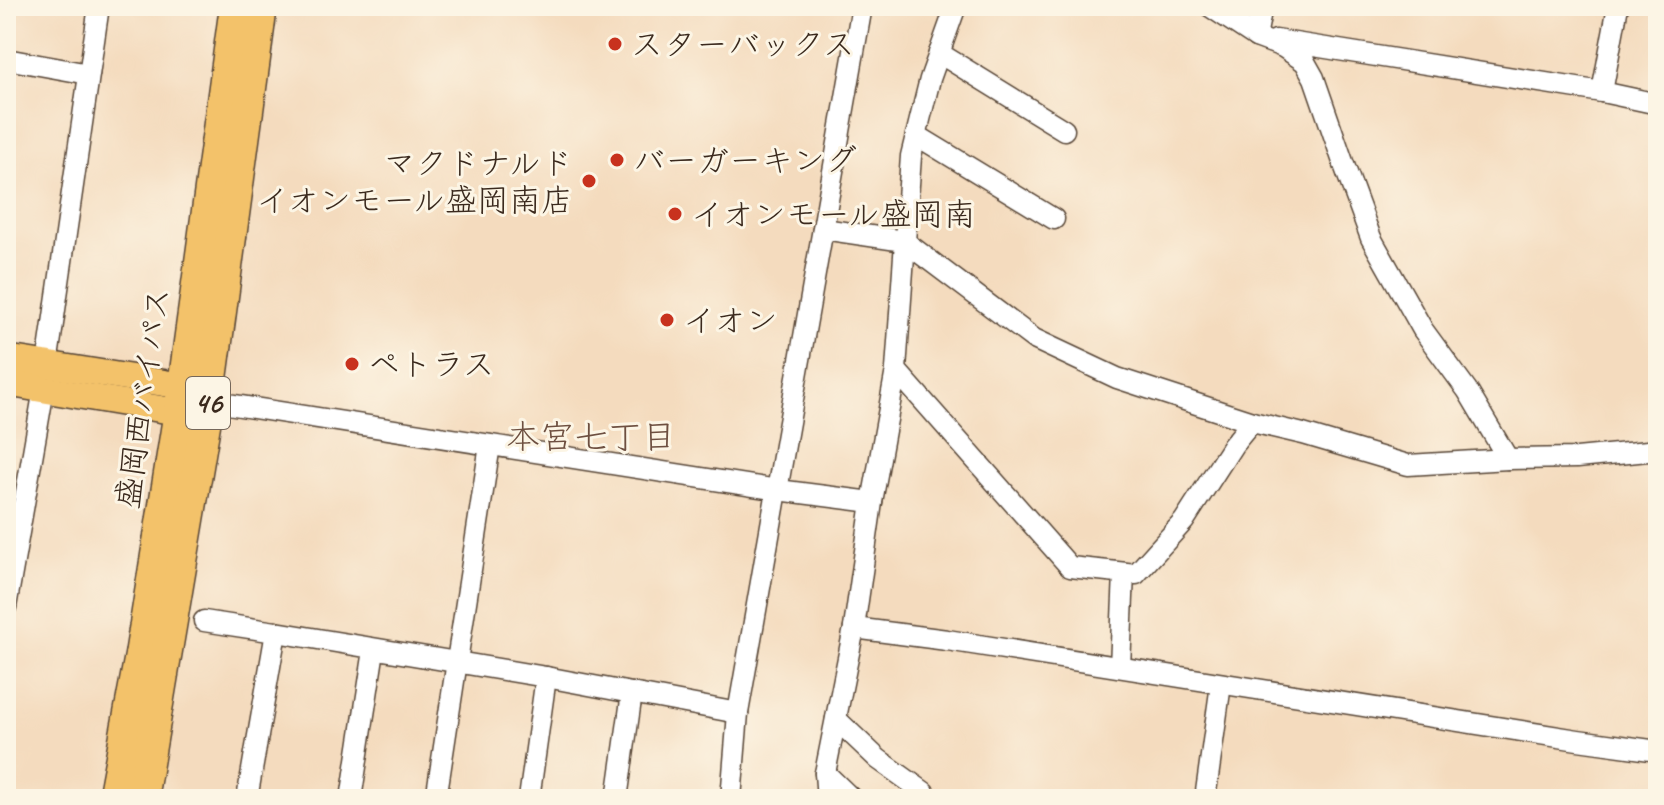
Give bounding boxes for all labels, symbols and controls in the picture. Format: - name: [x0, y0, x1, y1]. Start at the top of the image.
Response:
- place label: スターバックス: [631, 24, 855, 65]
- marker: スターバックス: [606, 35, 624, 53]
- place label: バーガーキング: [633, 140, 857, 181]
- place label: マクドナルド イオンモール盛岡南店: [256, 143, 573, 221]
- marker: バーガーキング: [608, 151, 626, 169]
- marker: マクドナルド イオンモール盛岡南店: [580, 172, 598, 190]
- place label: イオンモール盛岡南: [691, 194, 976, 235]
- marker: イオンモール盛岡南: [666, 205, 684, 223]
- street label: 盛岡西バイパス: [107, 285, 179, 511]
- place label: イオン: [683, 300, 778, 341]
- marker: イオン: [658, 311, 676, 329]
- place label: ペトラス: [368, 344, 495, 385]
- marker: ペトラス: [343, 355, 361, 373]
- road number: 46: [186, 377, 230, 429]
- district label: 本宮七丁目: [506, 415, 676, 458]

